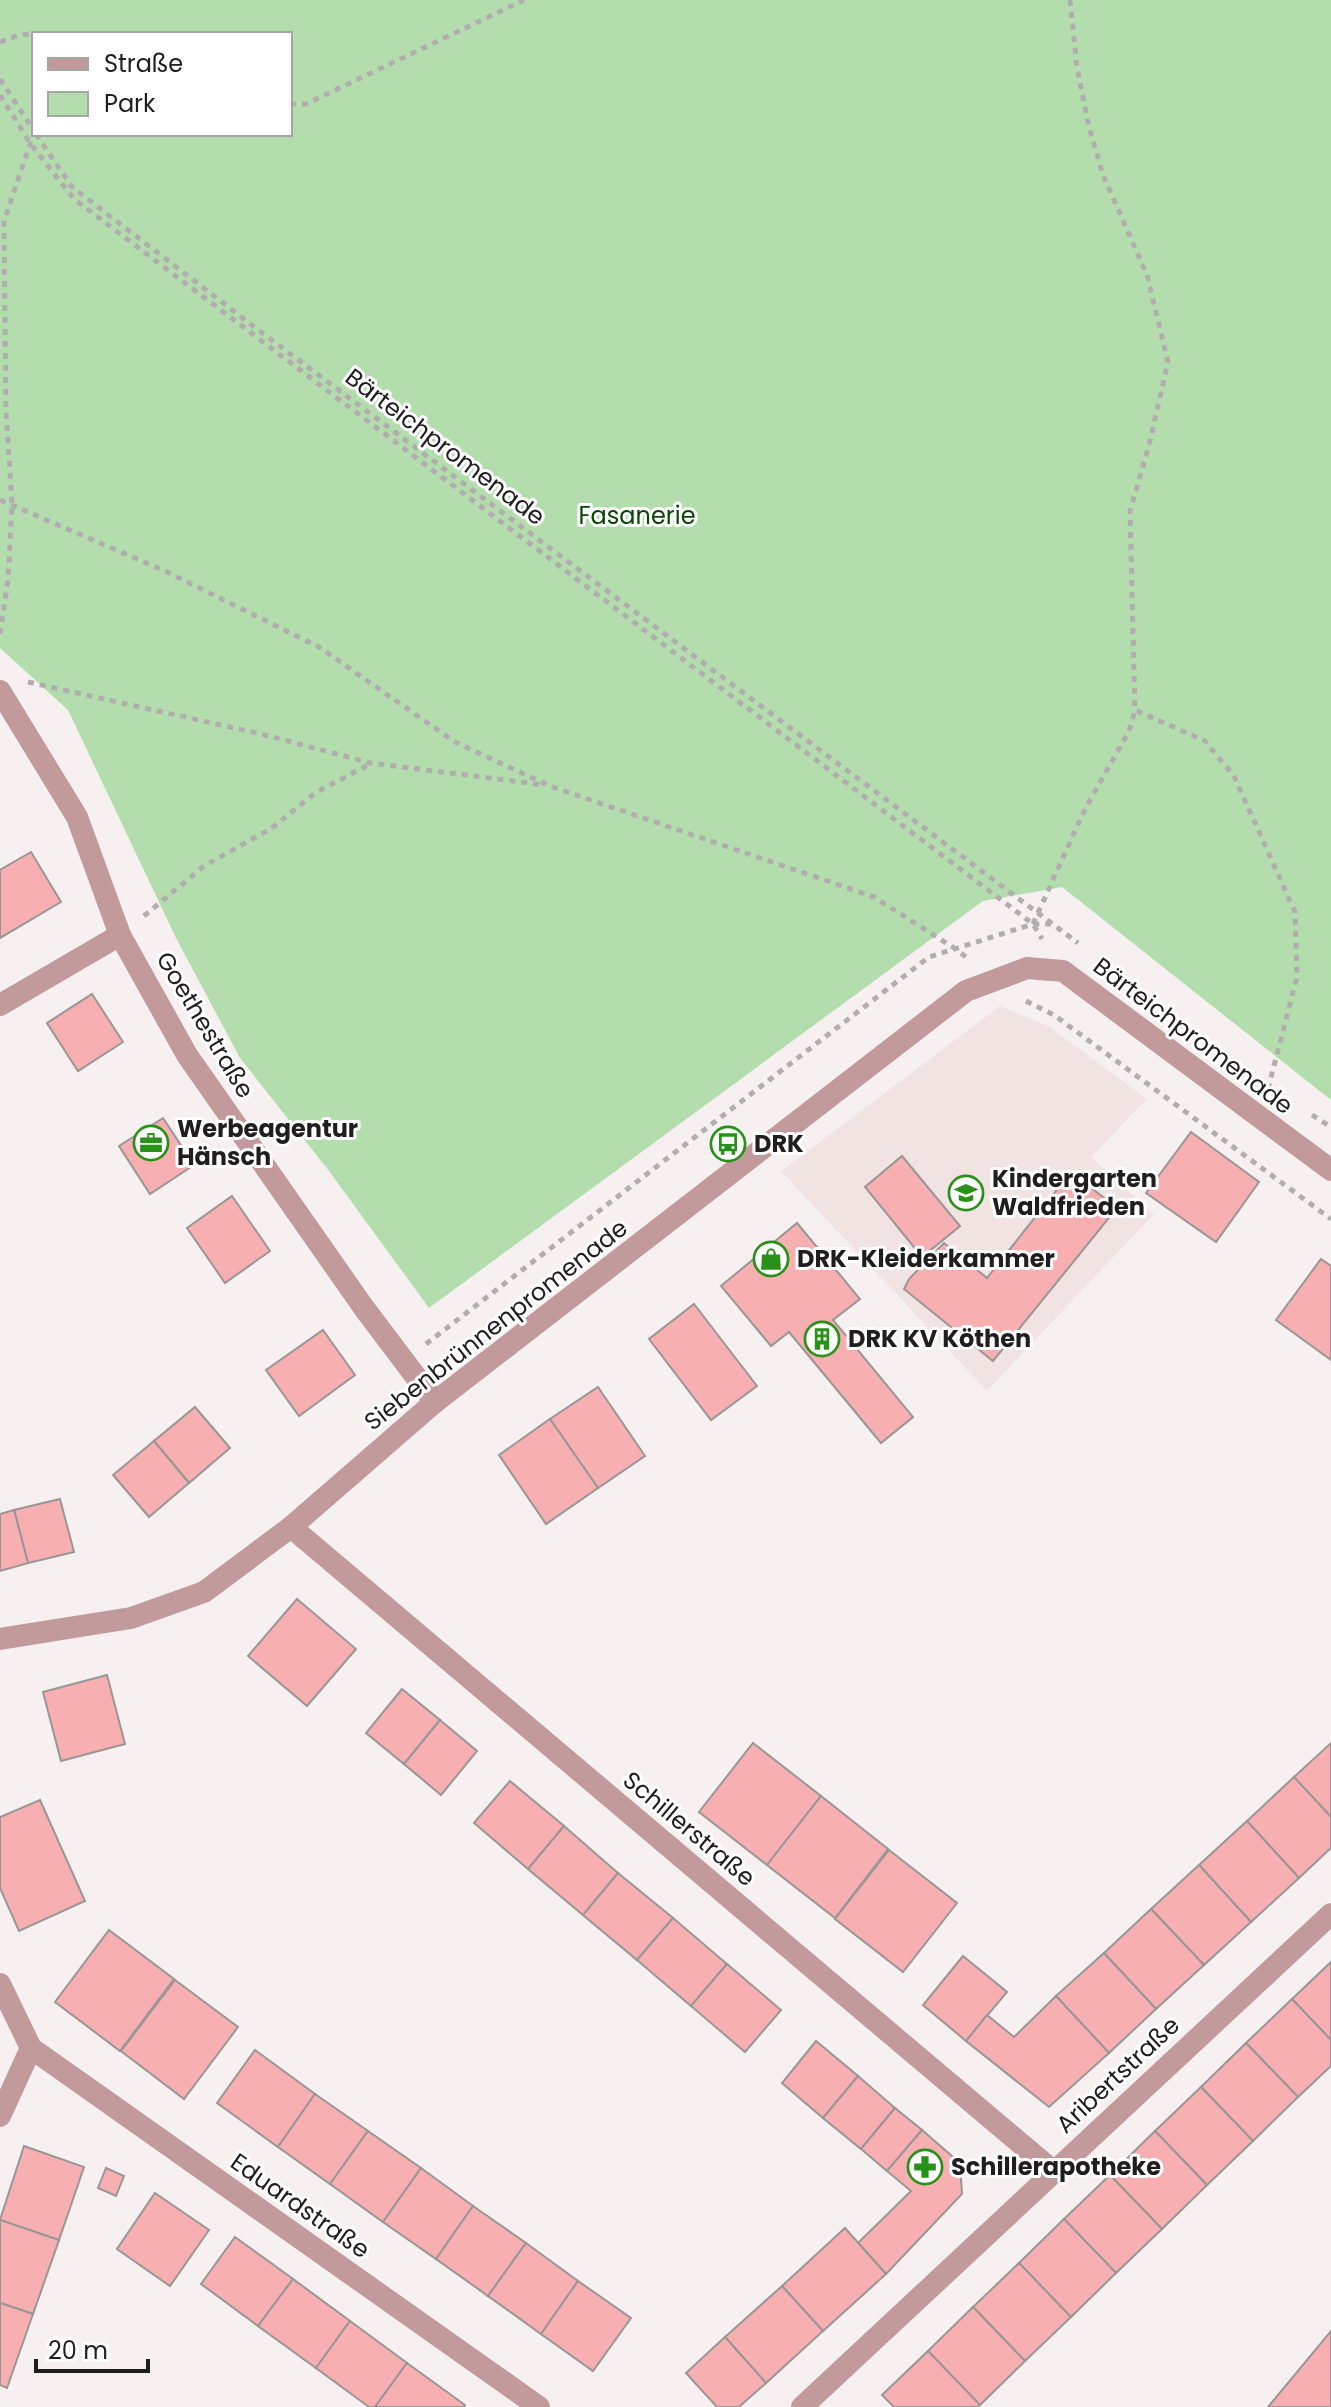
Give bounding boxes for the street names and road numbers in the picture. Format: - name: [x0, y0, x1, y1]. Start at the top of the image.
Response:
- street label: Bärteichpromenade: [339, 361, 552, 533]
- street label: Goethestraße: [149, 945, 262, 1104]
- street label: Bärteichpromenade: [1087, 950, 1300, 1122]
- street label: Siebenbrünnenpromenade: [357, 1211, 634, 1438]
- street label: Schillerstraße: [616, 1764, 762, 1894]
- street label: Aribertstraße: [1049, 2009, 1187, 2140]
- street label: Eduardstraße: [224, 2145, 376, 2266]

